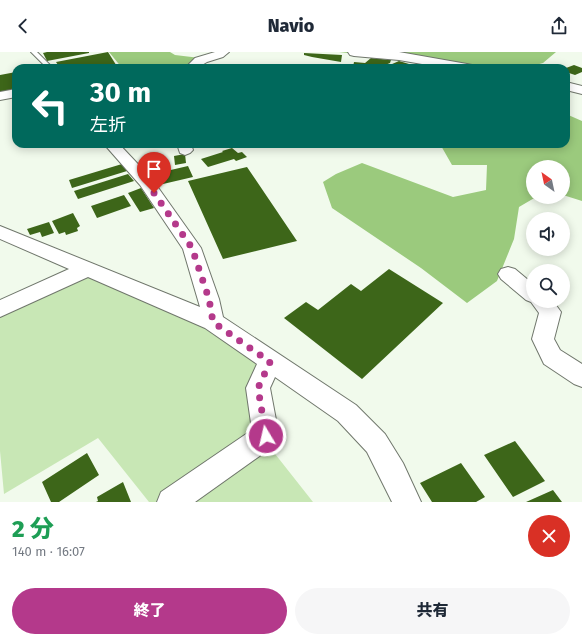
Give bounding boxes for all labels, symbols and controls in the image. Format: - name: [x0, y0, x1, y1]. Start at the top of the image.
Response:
- icon: back: [12, 15, 34, 37]
- text: Navio: [268, 15, 314, 37]
- icon: share: [548, 15, 570, 37]
- text: 30 m: [90, 76, 151, 109]
- icon: left: [24, 80, 76, 132]
- text: 左折: [90, 114, 126, 136]
- pin: [137, 152, 171, 193]
- icon: arrive: [143, 158, 165, 180]
- north arrow: [526, 160, 570, 204]
- map controls: [526, 160, 570, 308]
- button: sound: [526, 212, 570, 256]
- button: search: [526, 264, 570, 308]
- position arrow: [245, 415, 287, 457]
- text: 2 分: [12, 515, 54, 543]
- button: close: [528, 515, 570, 557]
- text: 140 m · 16:07: [12, 544, 85, 559]
- button: 終了: [12, 588, 287, 634]
- button: 共有: [295, 588, 570, 634]

